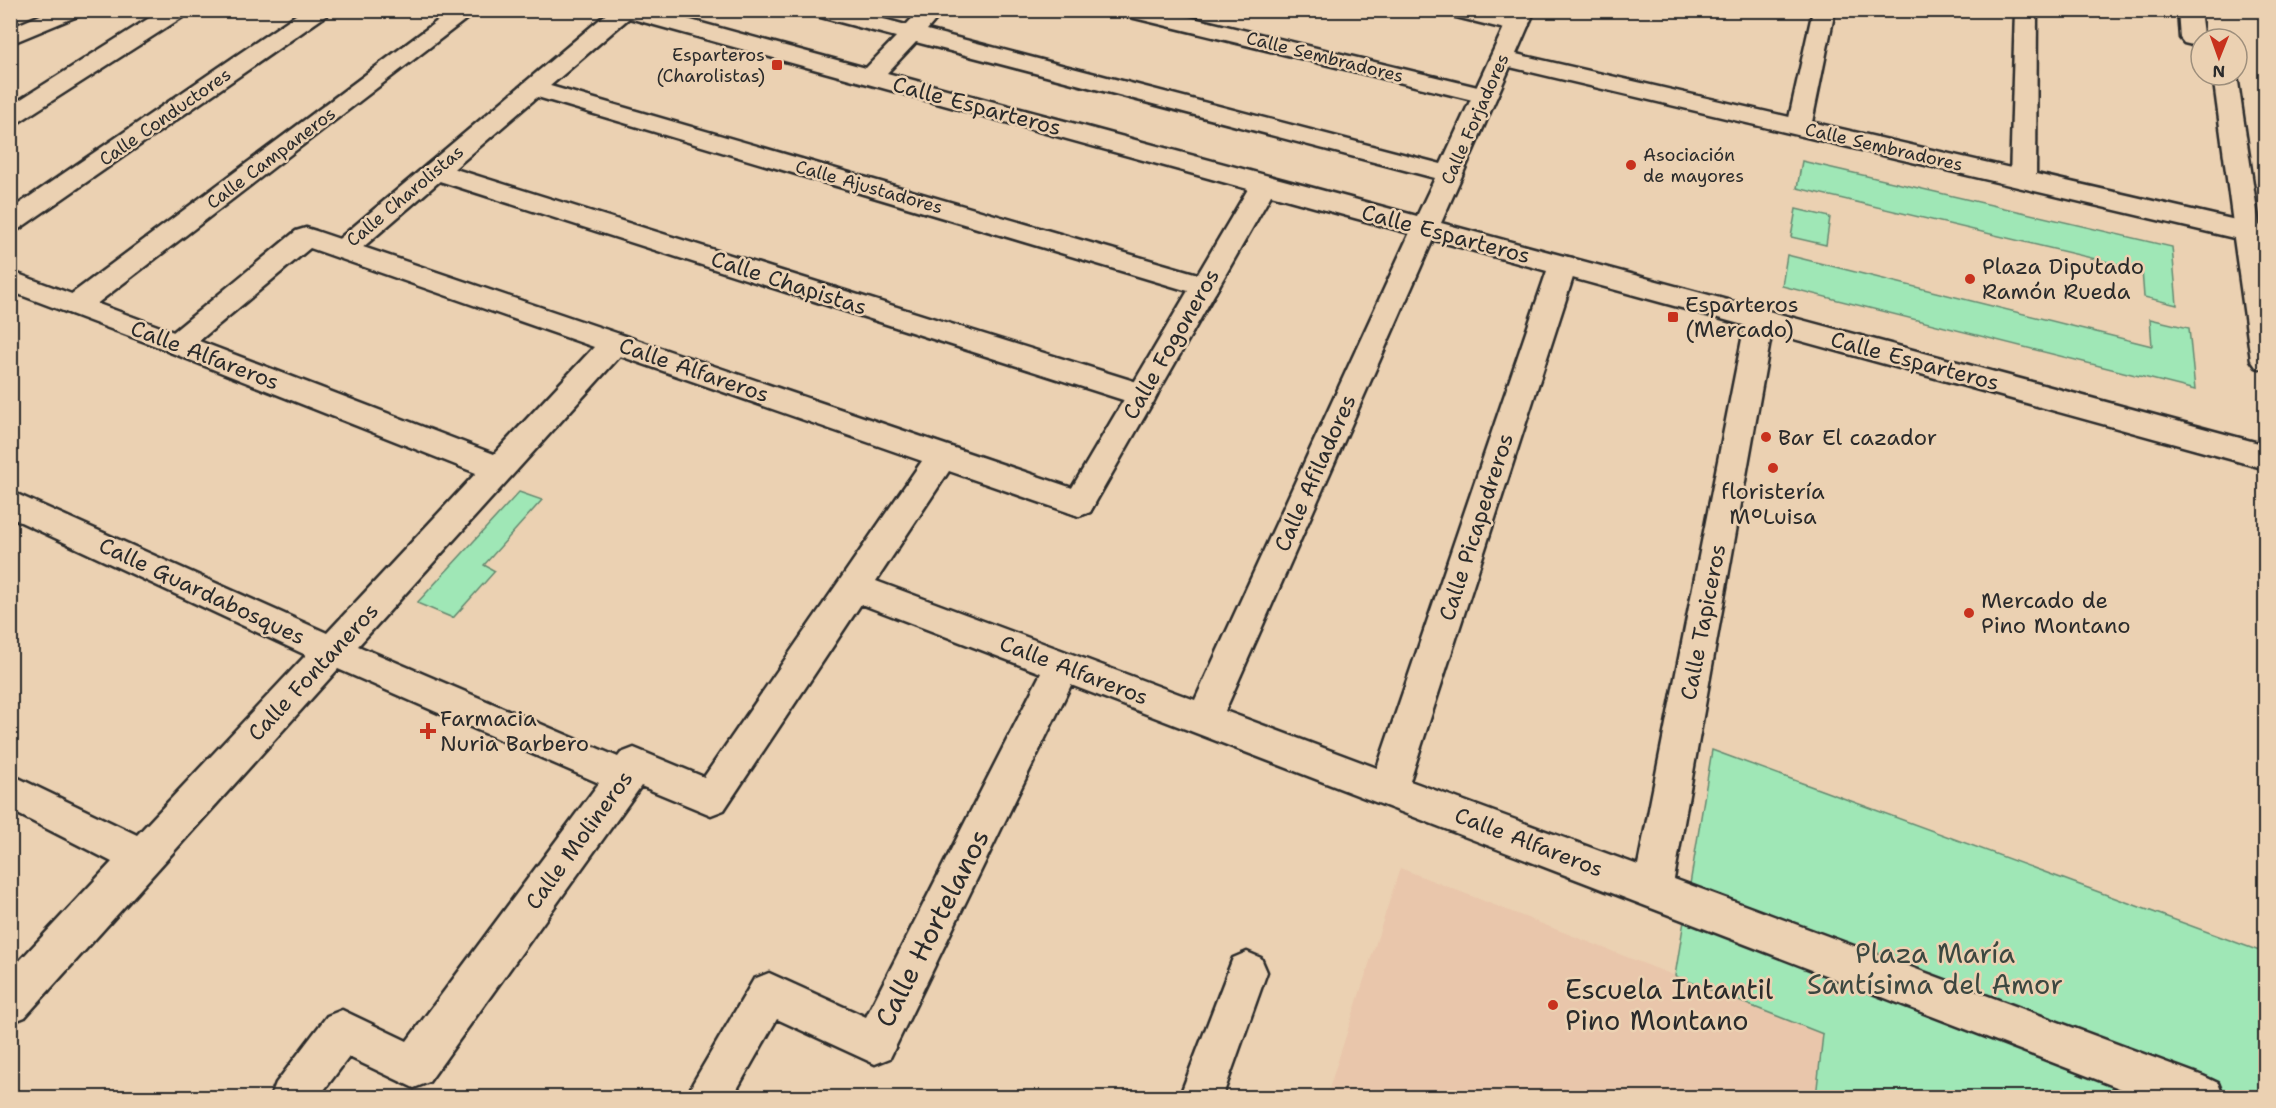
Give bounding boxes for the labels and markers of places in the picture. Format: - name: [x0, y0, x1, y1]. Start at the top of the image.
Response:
- place label: Esparteros (Charolistas): [656, 43, 765, 88]
- marker: Esparteros (Charolistas): [770, 58, 784, 72]
- place label: Asociación de mayores: [1643, 143, 1744, 188]
- marker: Asociación de mayores: [1624, 158, 1638, 172]
- place label: Plaza Diputado Ramón Rueda: [1982, 252, 2144, 306]
- marker: Plaza Diputado Ramón Rueda: [1963, 272, 1977, 286]
- place label: Esparteros (Mercado): [1685, 290, 1799, 344]
- marker: Esparteros (Mercado): [1666, 310, 1680, 324]
- place label: Bar El cazador: [1778, 423, 1937, 452]
- marker: Bar El cazador: [1759, 430, 1773, 444]
- marker: floristería M°Luisa: [1766, 461, 1780, 475]
- place label: floristería M°Luisa: [1721, 477, 1825, 531]
- place label: Mercado de Pino Montano: [1981, 586, 2131, 640]
- marker: Mercado de Pino Montano: [1962, 606, 1976, 620]
- place label: Farmacia Nuria Barbero: [440, 704, 589, 758]
- marker: Farmacia Nuria Barbero: [421, 724, 435, 738]
- place label: Escuela Intantil Pino Montano: [1565, 971, 1773, 1039]
- marker: Escuela Intantil Pino Montano: [1546, 998, 1560, 1012]

